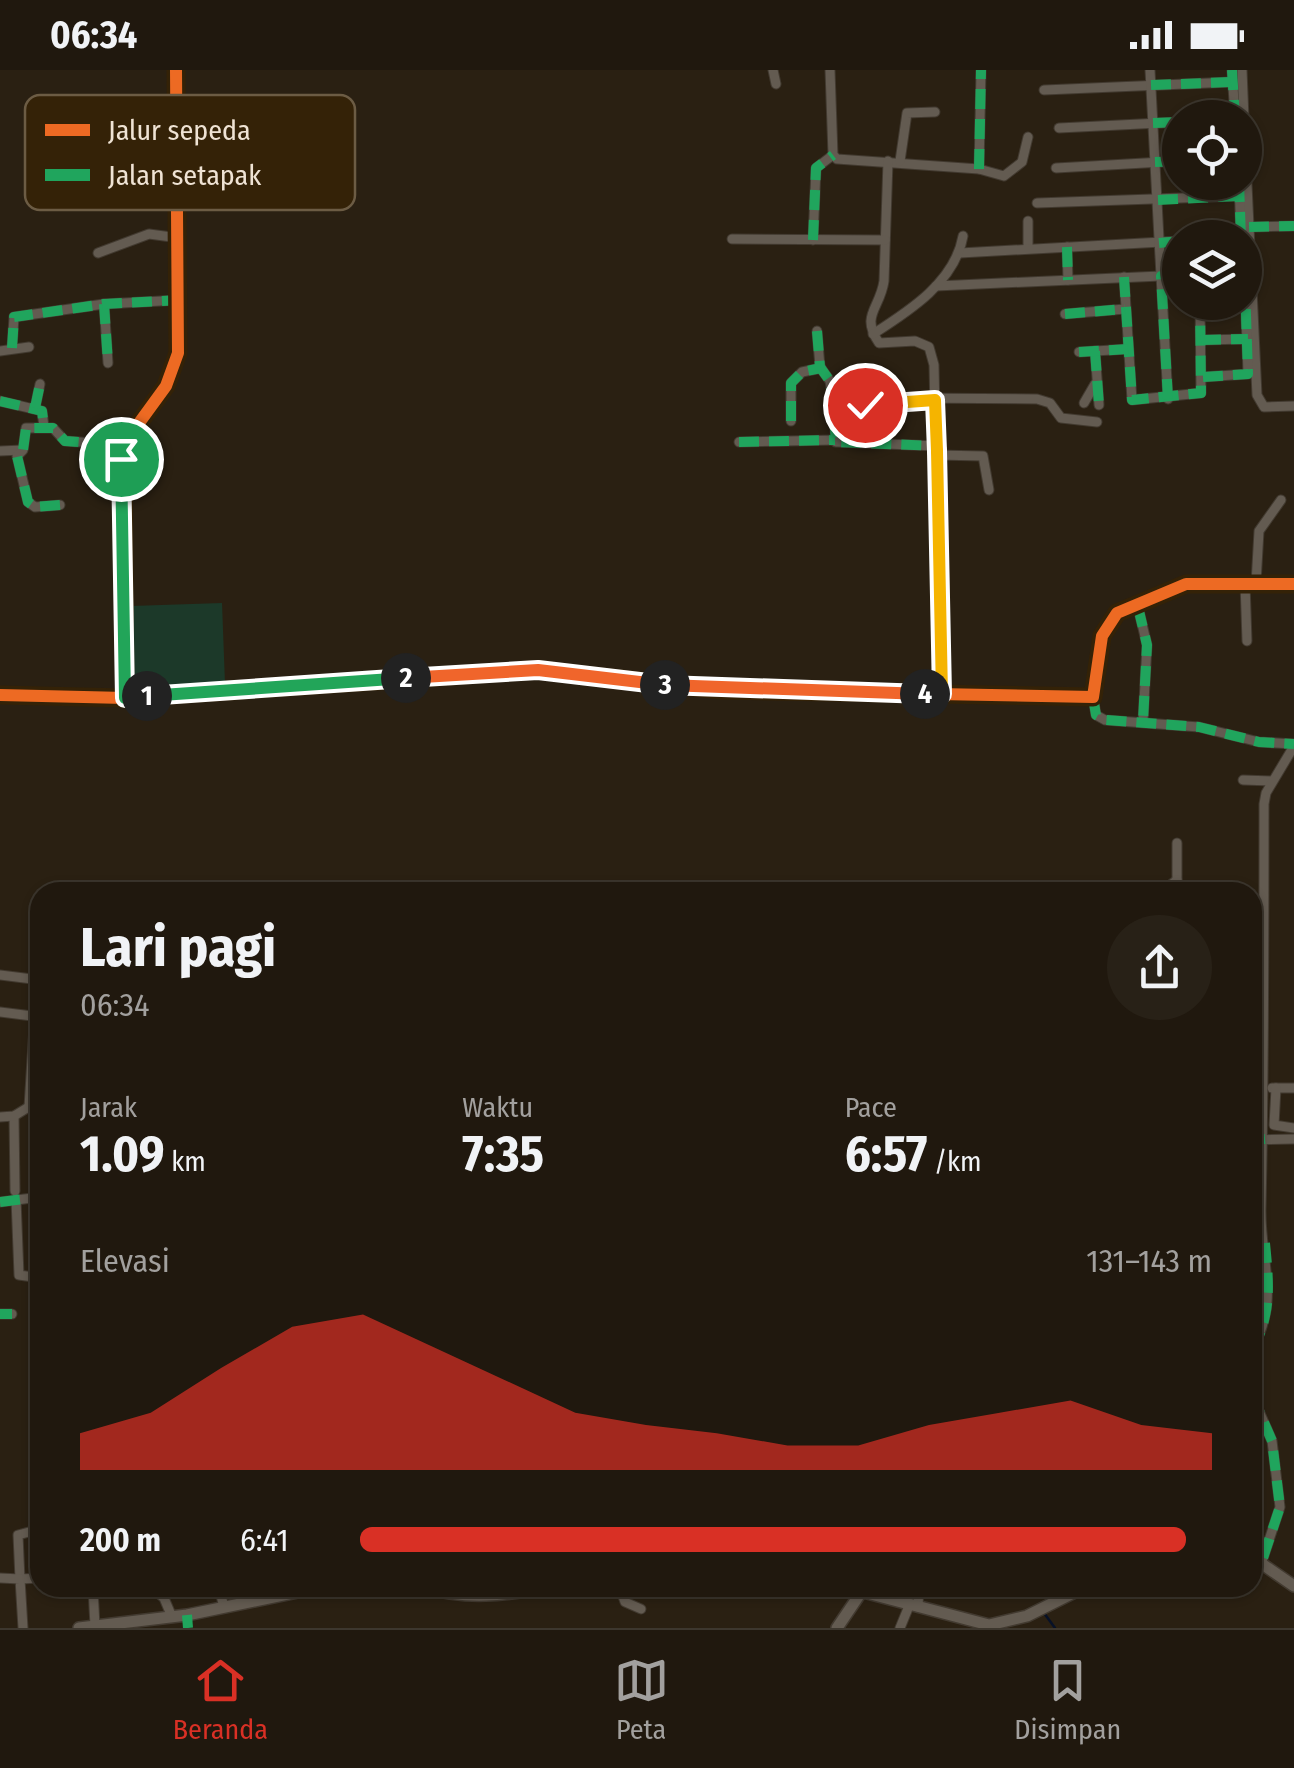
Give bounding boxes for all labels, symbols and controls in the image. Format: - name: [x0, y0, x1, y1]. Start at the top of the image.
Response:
- text: 06:34: [50, 12, 137, 58]
- legend: [25, 95, 355, 210]
- map controls: [1162, 100, 1262, 320]
- button: locate: [1162, 100, 1262, 200]
- text: Jalur sepeda: [108, 114, 251, 147]
- text: Jalan setapak: [108, 159, 262, 192]
- button: layers: [1162, 220, 1262, 320]
- pin: [823, 363, 908, 448]
- icon: check: [838, 378, 893, 433]
- pin: [79, 417, 164, 502]
- icon: arrive: [94, 432, 149, 487]
- pin: 2: [381, 653, 431, 703]
- pin: 3: [640, 660, 690, 710]
- text: 2: [400, 661, 412, 694]
- text: 3: [658, 668, 672, 701]
- pin: 4: [900, 669, 950, 719]
- pin: 1: [122, 671, 172, 721]
- text: 4: [918, 677, 932, 710]
- text: 1: [141, 679, 153, 712]
- text: Lari pagi: [80, 915, 276, 981]
- button: share: [1107, 915, 1212, 1020]
- text: 06:34: [80, 986, 149, 1024]
- text: Jarak: [80, 1091, 137, 1124]
- text: Waktu: [462, 1091, 533, 1124]
- text: Pace: [845, 1091, 897, 1124]
- text: 1.09: [80, 1124, 165, 1184]
- text: 7:35: [462, 1124, 544, 1184]
- text: 6:57: [845, 1124, 927, 1184]
- text: km: [165, 1145, 206, 1178]
- text: /km: [927, 1145, 982, 1178]
- text: Elevasi: [80, 1242, 170, 1280]
- text: 131–143 m: [1086, 1242, 1212, 1280]
- text: 200 m: [80, 1521, 161, 1559]
- text: 6:41: [240, 1521, 289, 1559]
- tab: Beranda: [173, 1653, 268, 1746]
- tab: Peta: [614, 1653, 669, 1746]
- tab: Disimpan: [1014, 1653, 1121, 1746]

